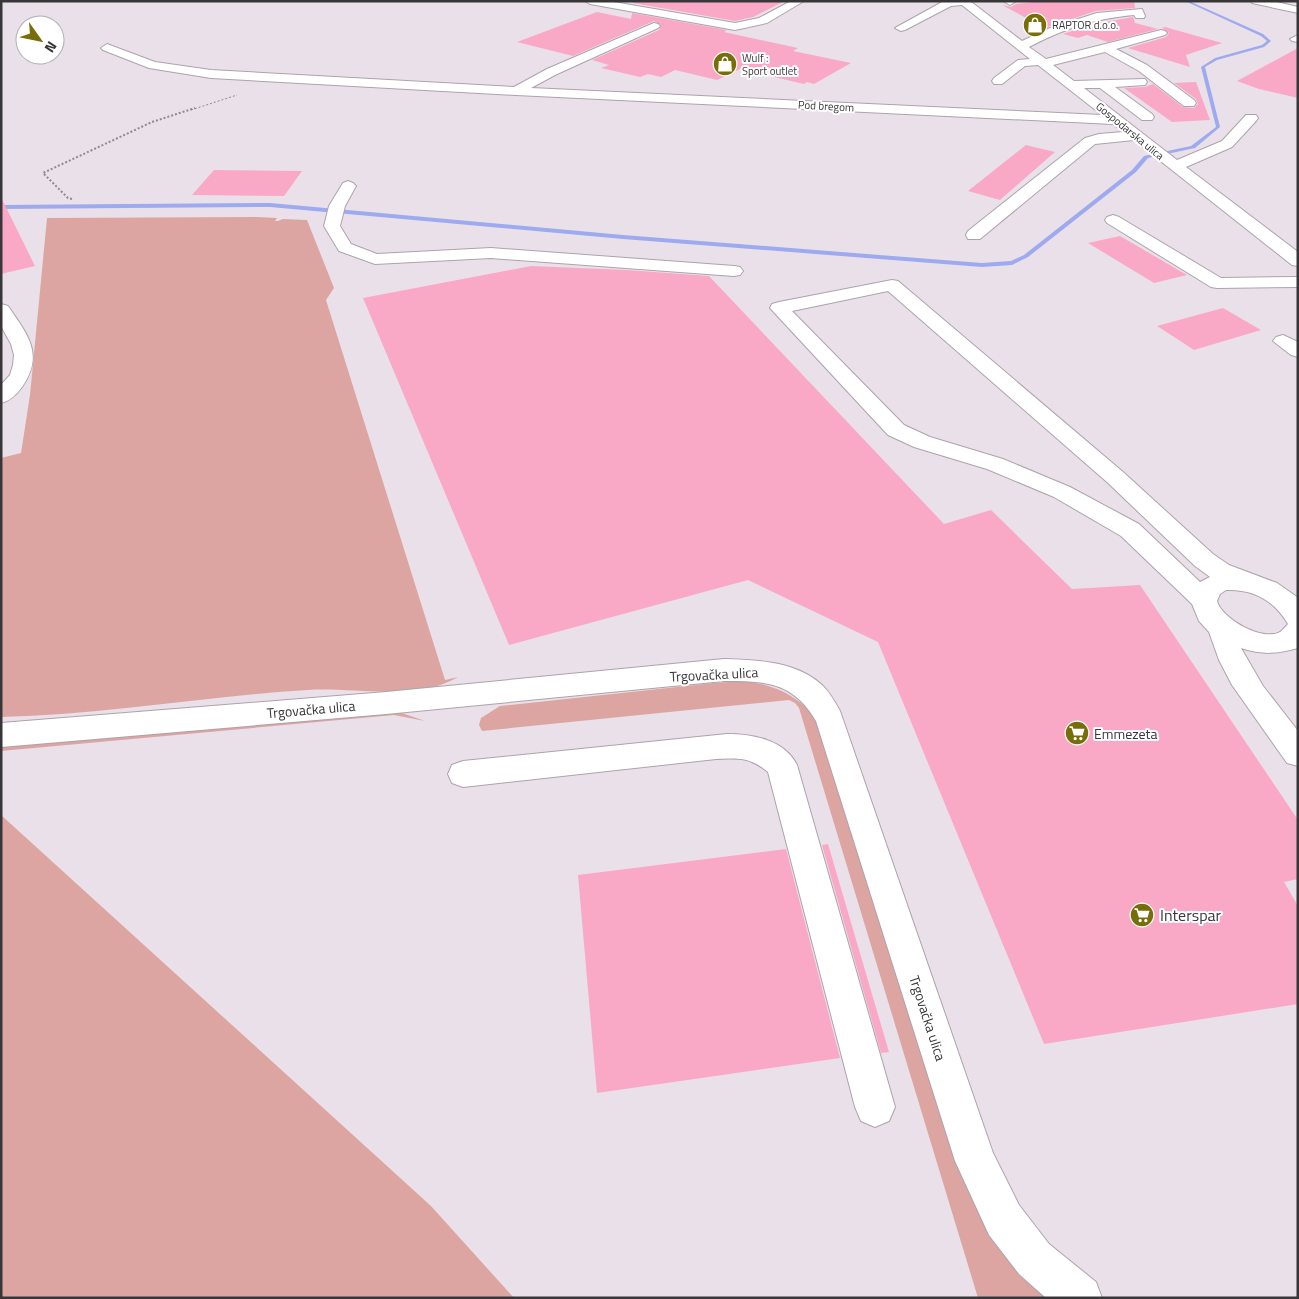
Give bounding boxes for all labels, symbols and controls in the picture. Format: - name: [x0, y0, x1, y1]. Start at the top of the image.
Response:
- shop icon: RAPTOR d.o.o.: [1022, 12, 1048, 38]
- north arrow: [15, 15, 65, 65]
- place label: RAPTOR d.o.o.: [1052, 17, 1118, 33]
- text: N: [40, 38, 63, 57]
- place label: Wulf : Sport outlet: [742, 50, 797, 79]
- shop icon: Wulf : Sport outlet: [712, 51, 738, 77]
- street label: Pod bregom: [798, 97, 854, 115]
- street label: Gospodarska ulica: [1092, 98, 1168, 164]
- street label: Trgovačka ulica: [669, 661, 759, 687]
- street label: Trgovačka ulica: [266, 695, 356, 723]
- supermarket icon: Emmezeta: [1064, 720, 1090, 746]
- place label: Emmezeta: [1094, 723, 1158, 744]
- supermarket icon: Interspar: [1129, 902, 1155, 928]
- place label: Interspar: [1160, 903, 1222, 927]
- street label: Trgovačka ulica: [904, 973, 952, 1063]

